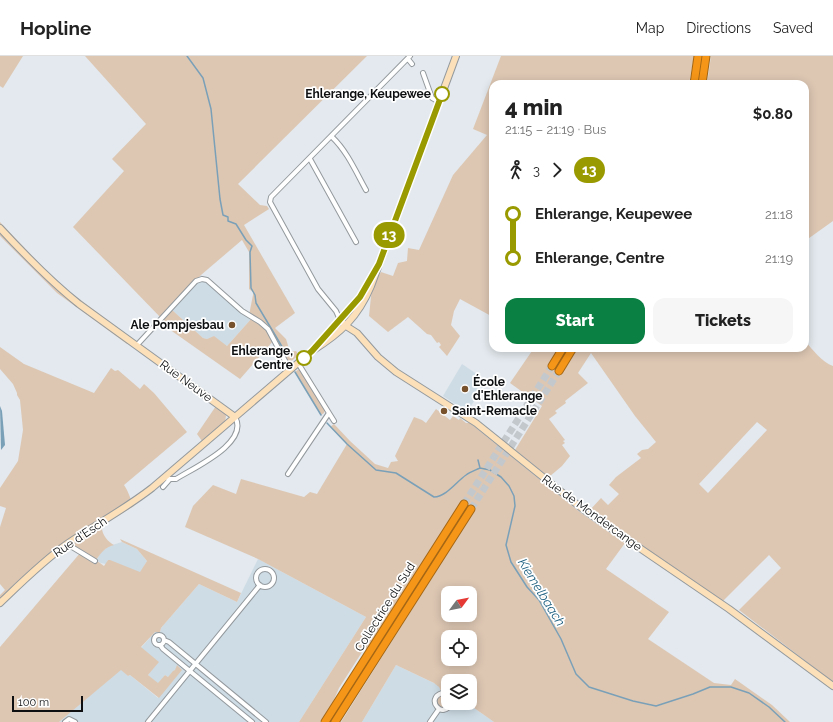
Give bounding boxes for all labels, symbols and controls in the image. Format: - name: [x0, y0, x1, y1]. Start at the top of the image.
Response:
- text: Hopline: [20, 17, 91, 39]
- text: Map: [636, 20, 664, 36]
- text: Directions: [686, 20, 751, 36]
- text: Saved: [773, 20, 813, 36]
- marker: Ehlerange, Keupewee: [434, 86, 450, 102]
- place label: Ehlerange, Keupewee: [305, 87, 431, 101]
- text: 4 min: [505, 94, 563, 120]
- text: $0.80: [753, 105, 793, 123]
- text: 21:15 – 21:19 · Bus: [505, 122, 606, 137]
- icon: walk: [505, 159, 527, 181]
- icon: forward: [546, 159, 568, 181]
- text: 13: [582, 162, 597, 178]
- text: 3: [533, 163, 540, 178]
- text: Ehlerange, Keupewee: [535, 205, 692, 223]
- text: 21:18: [765, 207, 793, 222]
- line badge: 13: [371, 222, 407, 248]
- text: 13: [382, 227, 396, 243]
- text: Ehlerange, Centre: [535, 249, 665, 267]
- text: 21:19: [765, 251, 793, 266]
- button: Start: [505, 298, 645, 344]
- button: Tickets: [653, 298, 793, 344]
- place label: Ale Pompjesbau: [131, 318, 224, 332]
- marker: Ale Pompjesbau: [227, 320, 237, 330]
- place label: Ehlerange, Centre: [231, 344, 293, 372]
- marker: Ehlerange, Centre: [296, 350, 312, 366]
- street label: Rue Neuve: [157, 357, 215, 405]
- place label: École d'Ehlerange: [473, 374, 543, 403]
- marker: École d'Ehlerange: [460, 384, 470, 394]
- place label: Saint-Remacle: [452, 404, 537, 418]
- marker: Saint-Remacle: [439, 406, 449, 416]
- street label: Rue de Mondercange: [539, 472, 645, 554]
- street label: Rue d'Esch: [51, 514, 109, 560]
- water label: Kiemelbaach: [515, 556, 568, 629]
- street label: Collectrice du Sud: [352, 560, 418, 654]
- north arrow: [441, 586, 477, 622]
- map controls: [441, 586, 477, 710]
- button: locate: [441, 630, 477, 666]
- button: layers: [441, 674, 477, 710]
- scale bar: [12, 694, 83, 713]
- text: 100 m: [18, 696, 49, 709]

